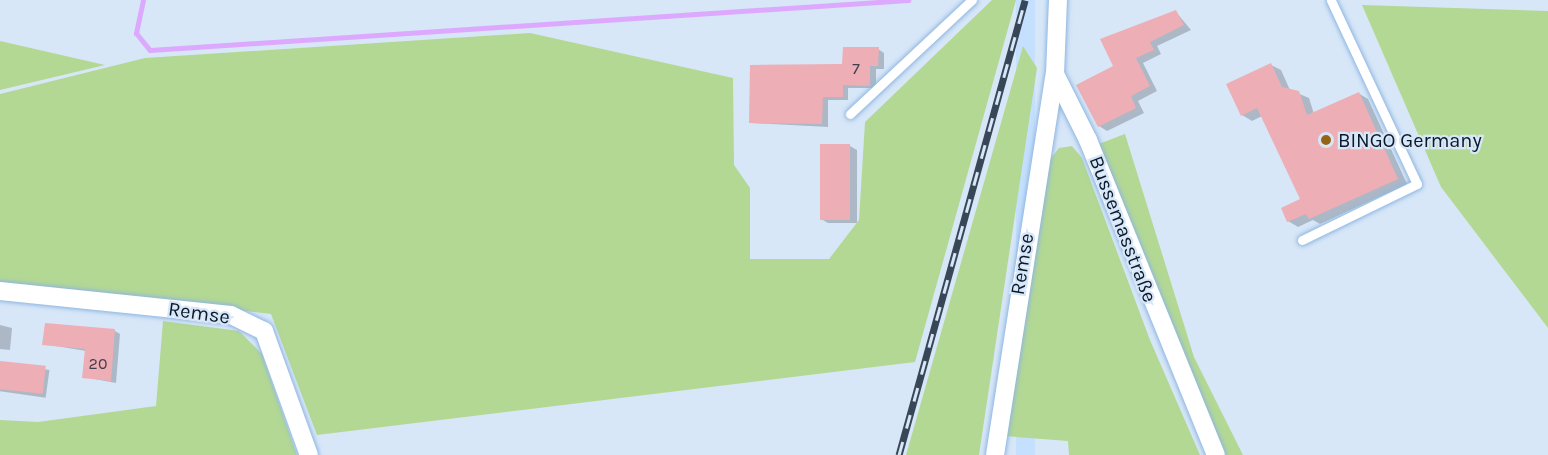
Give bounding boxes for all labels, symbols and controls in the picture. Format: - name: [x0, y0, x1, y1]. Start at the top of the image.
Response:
- house number: 7: [852, 59, 860, 79]
- place label: BINGO Germany: [1338, 128, 1482, 152]
- marker: BINGO Germany: [1319, 133, 1333, 147]
- street label: Bussemasstraße: [1084, 152, 1162, 306]
- street label: Remse: [1005, 231, 1039, 297]
- street label: Remse: [167, 297, 231, 329]
- house number: 20: [89, 354, 107, 374]

